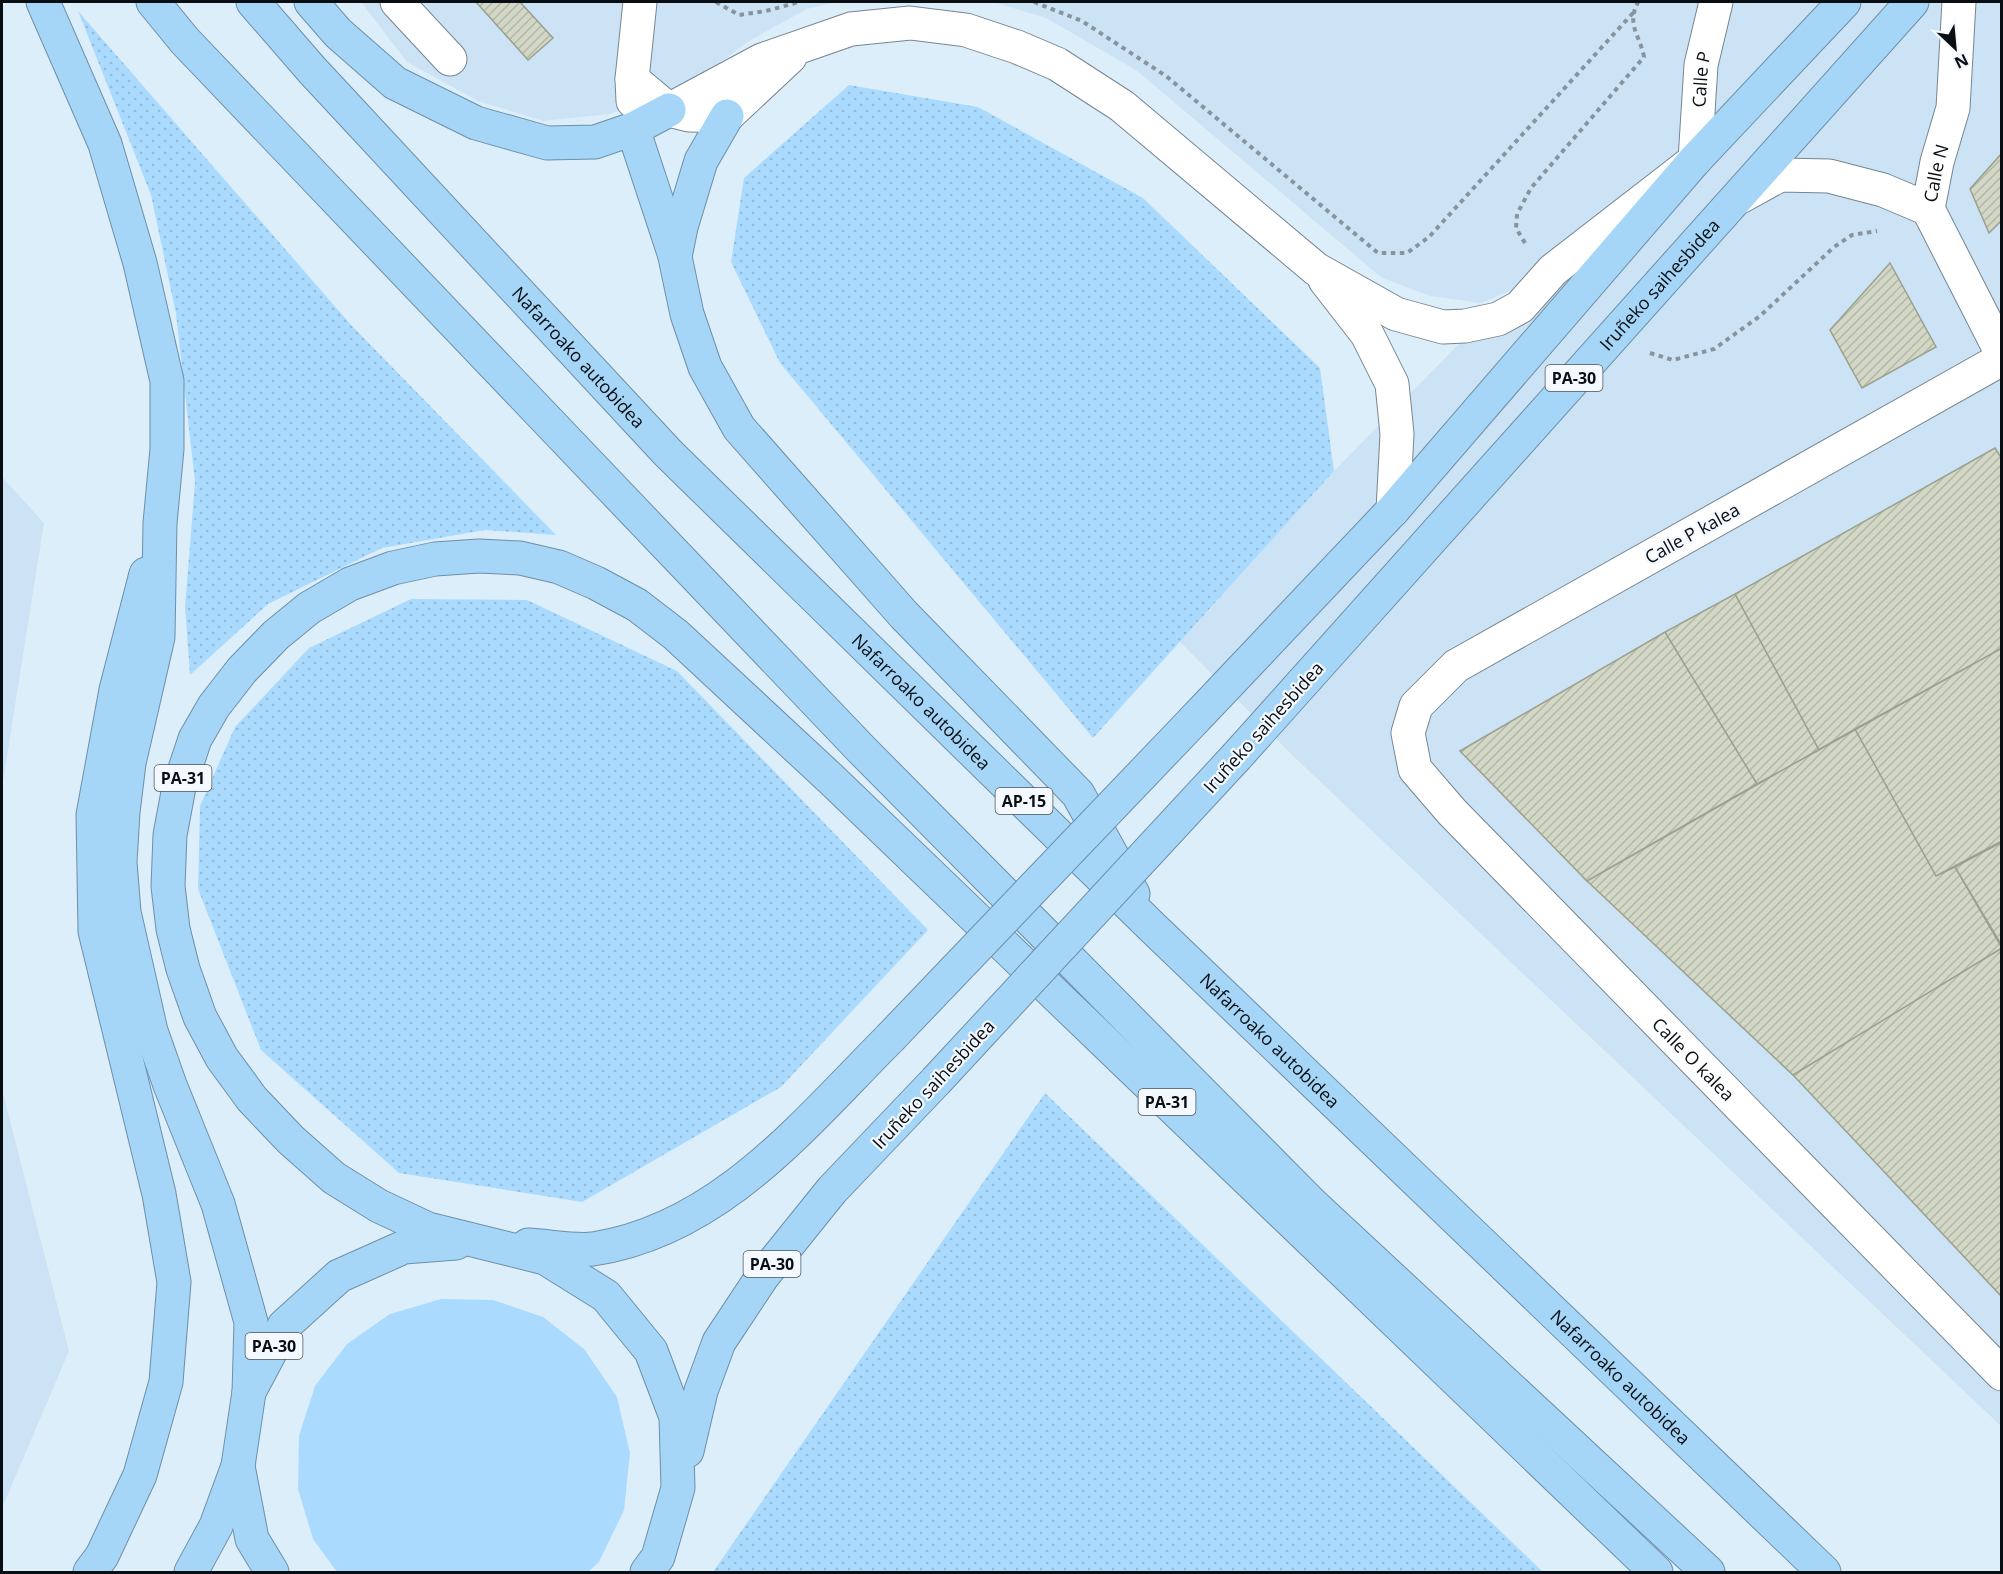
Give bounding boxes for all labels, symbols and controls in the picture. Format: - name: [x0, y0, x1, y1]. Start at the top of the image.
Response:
- north arrow: [1925, 18, 1985, 78]
- street label: Calle P: [1686, 49, 1716, 108]
- text: N: [1951, 49, 1972, 74]
- street label: Calle N: [1918, 141, 1954, 204]
- street label: Iruñeko saihesbidea: [1594, 213, 1725, 355]
- street label: Nafarroako autobidea: [507, 281, 651, 433]
- road number: PA-30: [1546, 365, 1602, 391]
- street label: Calle P kalea: [1640, 497, 1744, 569]
- street label: Nafarroako autobidea: [847, 628, 996, 775]
- street label: Iruñeko saihesbidea: [1198, 656, 1328, 798]
- road number: PA-31: [154, 765, 212, 791]
- road number: AP-15: [996, 788, 1052, 814]
- street label: Nafarroako autobidea: [1195, 967, 1345, 1113]
- street label: Calle O kalea: [1647, 1012, 1740, 1106]
- street label: Iruñeko saihesbidea: [867, 1014, 999, 1154]
- road number: PA-31: [1138, 1089, 1196, 1115]
- road number: PA-30: [744, 1251, 800, 1277]
- street label: Nafarroako autobidea: [1546, 1304, 1696, 1450]
- road number: PA-30: [246, 1333, 302, 1359]

